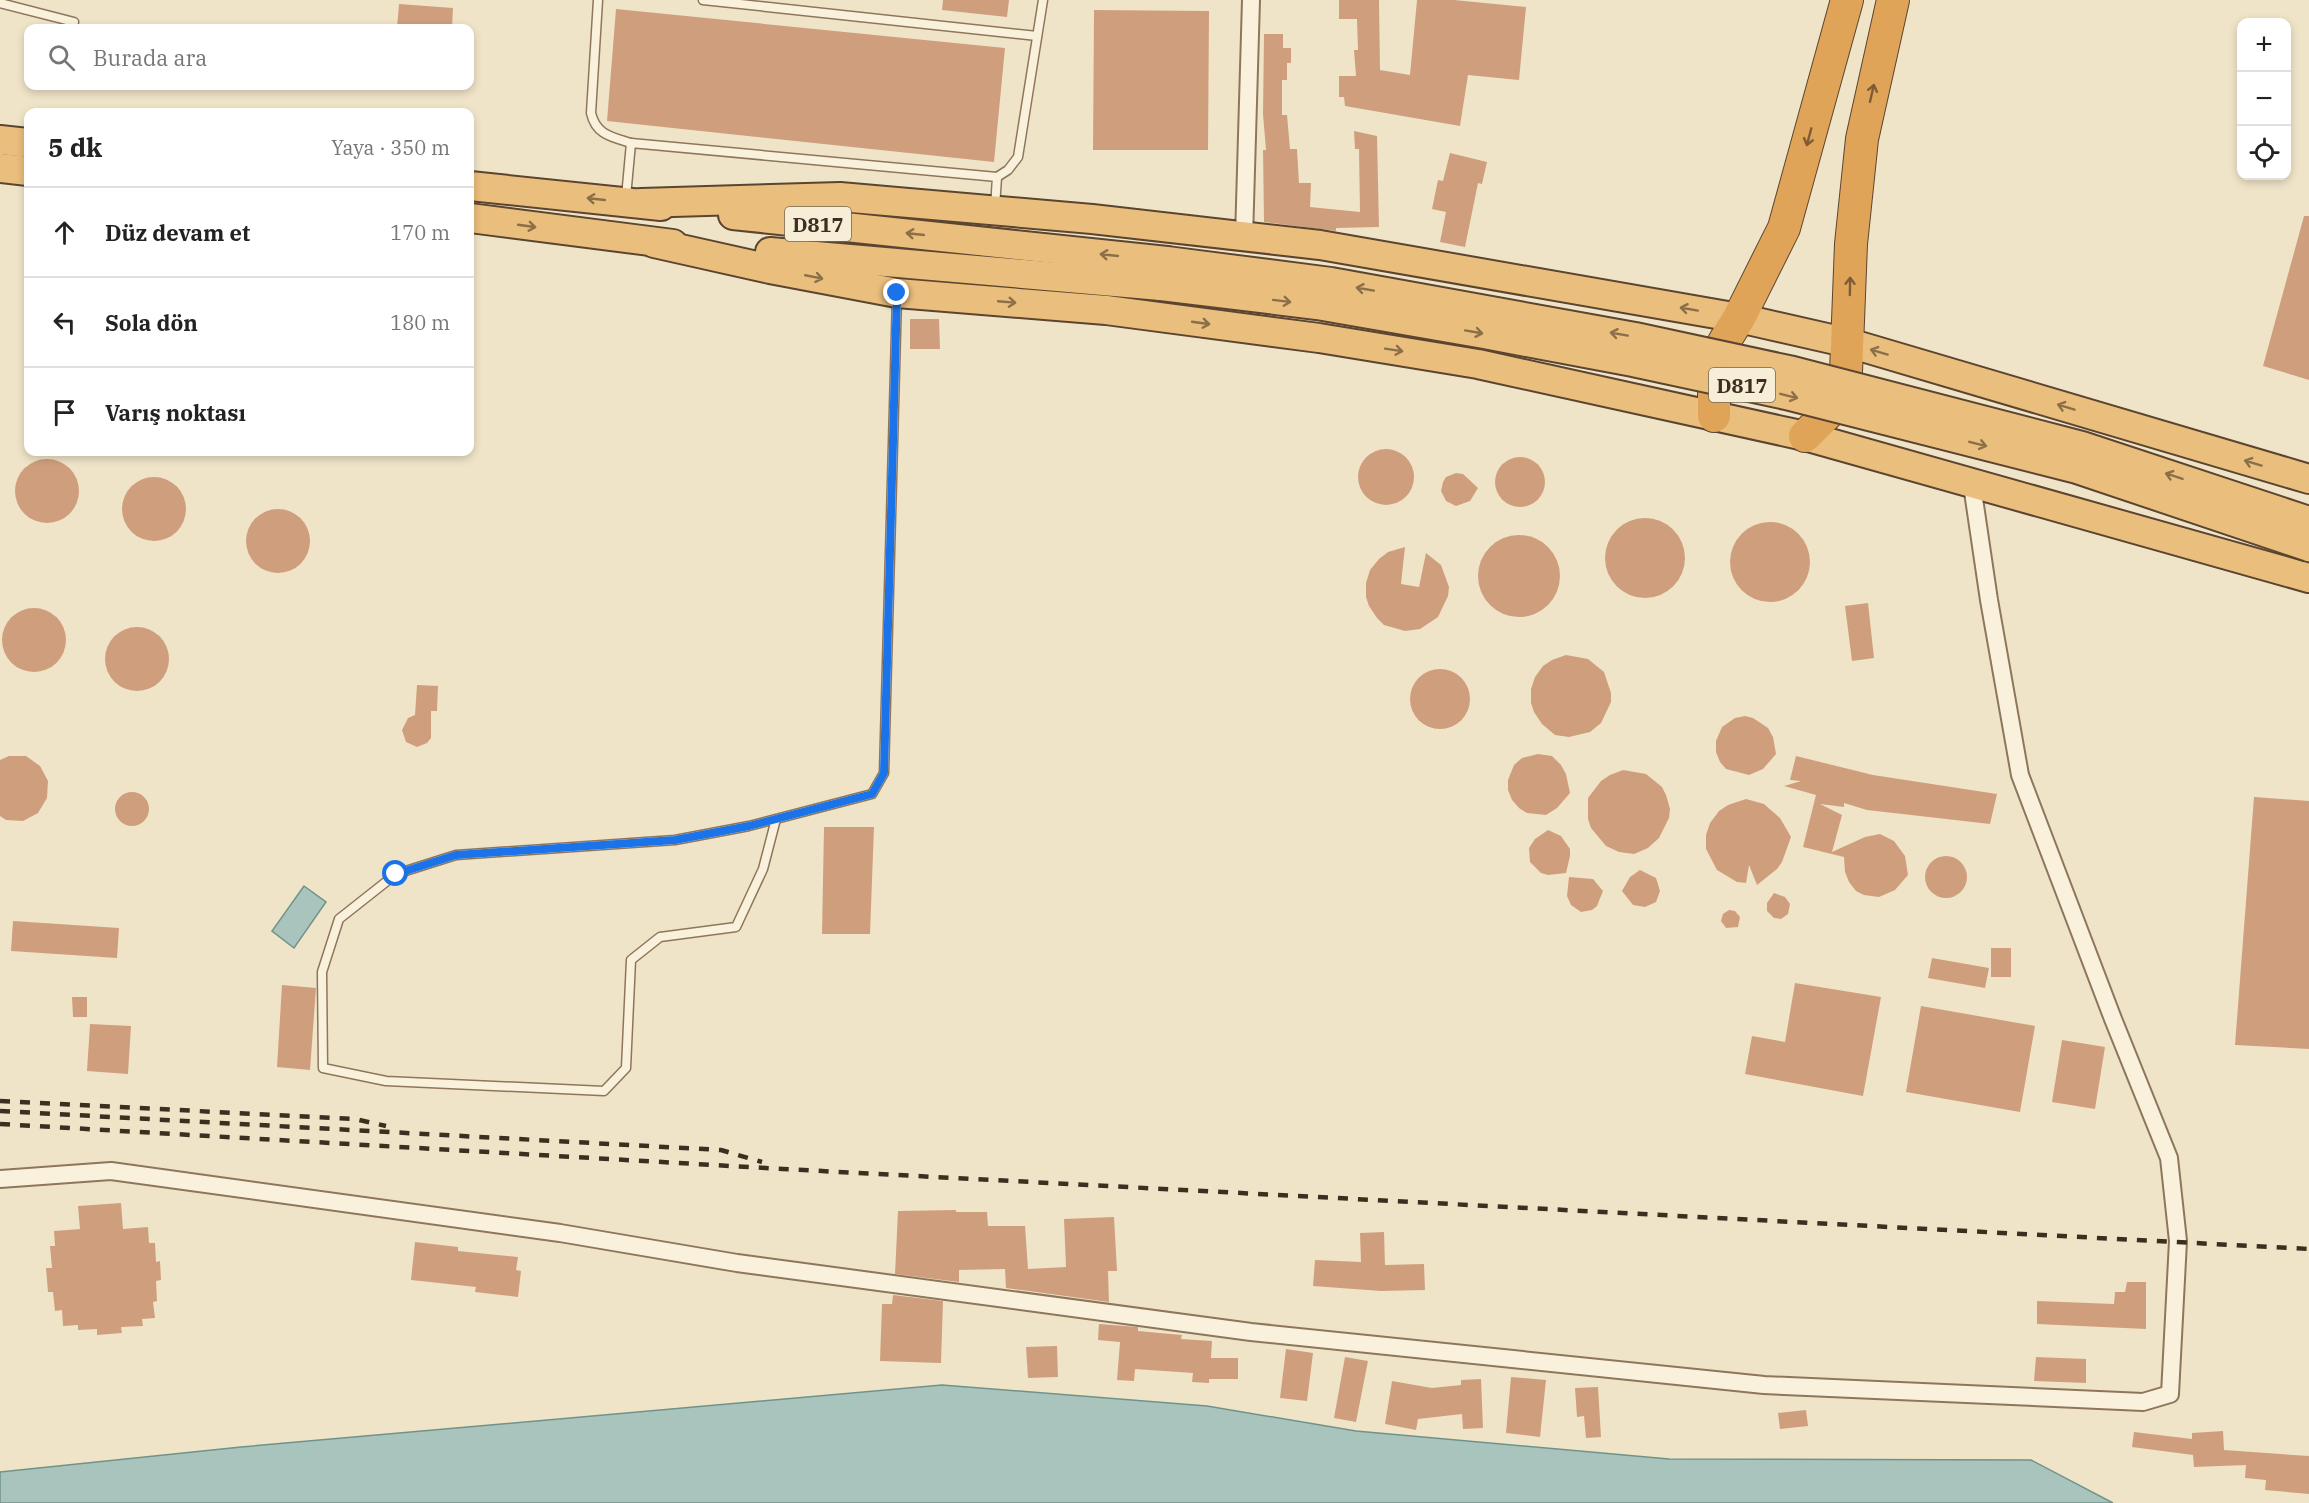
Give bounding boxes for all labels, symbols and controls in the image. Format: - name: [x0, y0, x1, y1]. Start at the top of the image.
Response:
- map controls: [2237, 18, 2291, 180]
- button: +: [2237, 18, 2291, 72]
- search box: [24, 24, 474, 90]
- icon: search: [45, 41, 78, 74]
- text: Burada ara: [93, 43, 207, 72]
- button: −: [2237, 72, 2291, 126]
- one-way arrow: [1867, 84, 1878, 103]
- button: locate: [2237, 126, 2291, 180]
- one-way arrow: [1803, 127, 1814, 146]
- text: 5 dk: [48, 130, 102, 164]
- text: Yaya · 350 m: [331, 134, 450, 161]
- one-way arrow: [586, 193, 606, 204]
- road number: D817: [785, 207, 851, 241]
- icon: ahead: [48, 216, 81, 249]
- text: Düz devam et: [105, 218, 250, 247]
- text: 170 m: [390, 219, 450, 246]
- one-way arrow: [517, 220, 537, 231]
- one-way arrow: [905, 228, 925, 239]
- one-way arrow: [1099, 249, 1119, 260]
- one-way arrow: [803, 272, 823, 283]
- one-way arrow: [1844, 277, 1856, 297]
- route end: [883, 279, 909, 305]
- one-way arrow: [1356, 283, 1375, 294]
- one-way arrow: [1271, 295, 1291, 306]
- one-way arrow: [996, 297, 1016, 308]
- one-way arrow: [1680, 303, 1699, 314]
- icon: left: [48, 306, 81, 339]
- text: Sola dön: [105, 308, 198, 337]
- text: 180 m: [390, 309, 450, 336]
- one-way arrow: [1190, 317, 1210, 328]
- one-way arrow: [1464, 327, 1483, 338]
- one-way arrow: [1610, 328, 1629, 339]
- one-way arrow: [1383, 345, 1403, 356]
- one-way arrow: [1870, 346, 1889, 357]
- road number: D817: [1709, 368, 1775, 402]
- one-way arrow: [1779, 390, 1798, 402]
- icon: arrive: [48, 396, 81, 429]
- text: Varış noktası: [105, 398, 246, 427]
- one-way arrow: [2057, 401, 2076, 412]
- one-way arrow: [1968, 438, 1987, 450]
- one-way arrow: [2244, 457, 2263, 468]
- one-way arrow: [2165, 470, 2184, 481]
- route start: [382, 860, 408, 886]

